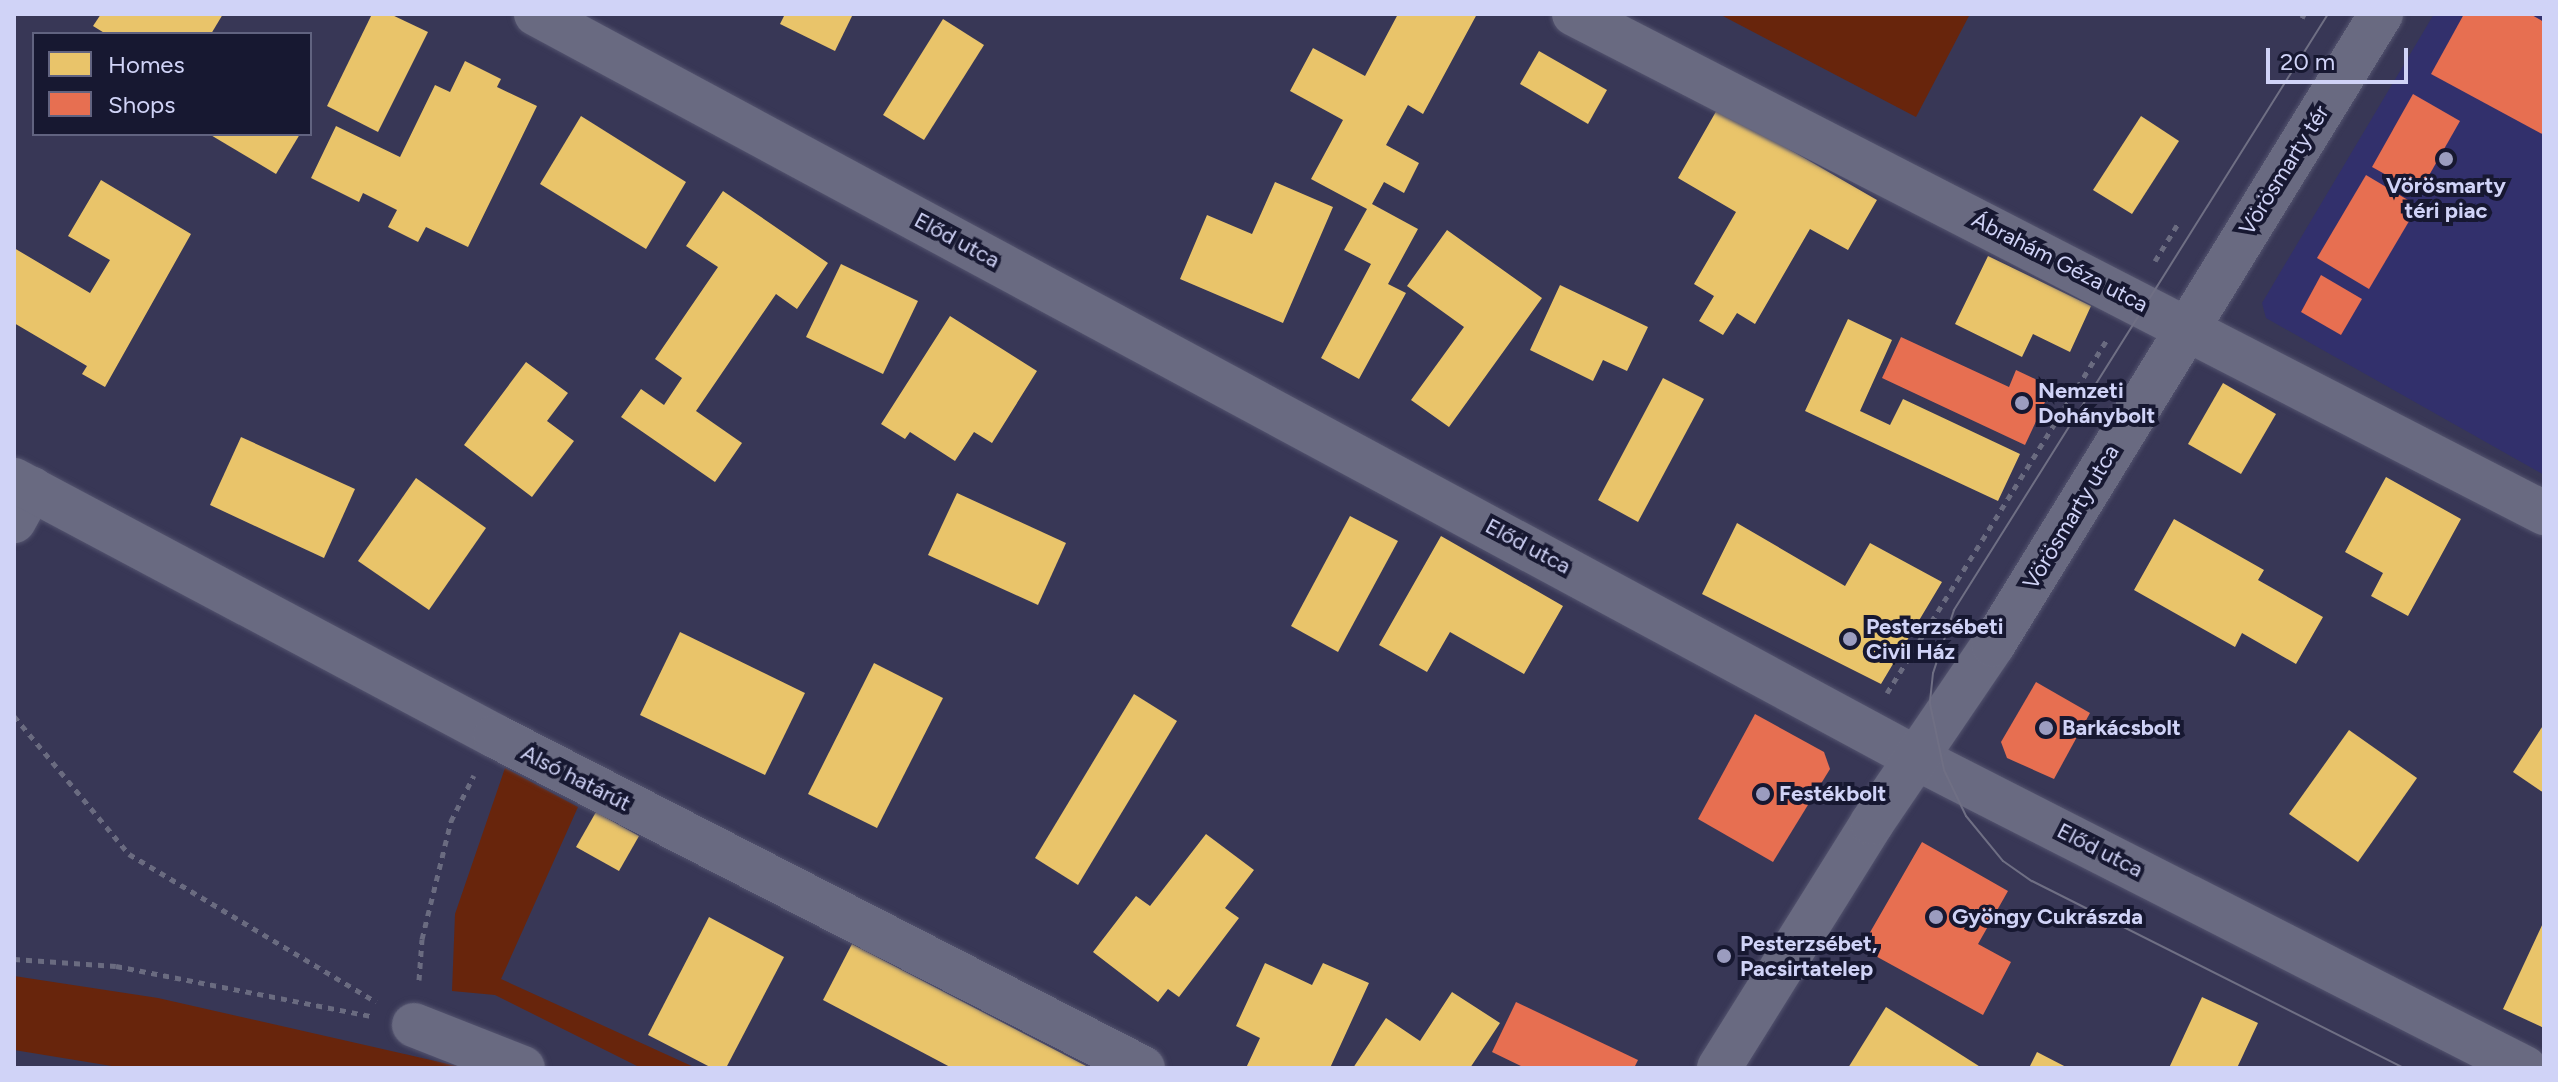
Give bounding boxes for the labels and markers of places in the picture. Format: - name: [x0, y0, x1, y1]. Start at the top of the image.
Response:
- marker: Vörösmarty téri piac: [2437, 150, 2455, 168]
- place label: Vörösmarty téri piac: [2386, 172, 2506, 224]
- place label: Nemzeti Dohánybolt: [2038, 377, 2155, 428]
- marker: Nemzeti Dohánybolt: [2013, 394, 2031, 412]
- place label: Pesterzsébeti Civil Ház: [1866, 613, 2004, 664]
- marker: Pesterzsébeti Civil Ház: [1841, 630, 1859, 648]
- place label: Barkácsbolt: [2062, 715, 2181, 741]
- marker: Barkácsbolt: [2037, 719, 2055, 737]
- place label: Festékbolt: [1779, 781, 1886, 807]
- marker: Festékbolt: [1754, 785, 1772, 803]
- place label: Gyöngy Cukrászda: [1952, 904, 2143, 930]
- marker: Gyöngy Cukrászda: [1927, 908, 1945, 926]
- place label: Pesterzsébet, Pacsirtatelep: [1740, 930, 1877, 982]
- marker: Pesterzsébet, Pacsirtatelep: [1715, 947, 1733, 965]

